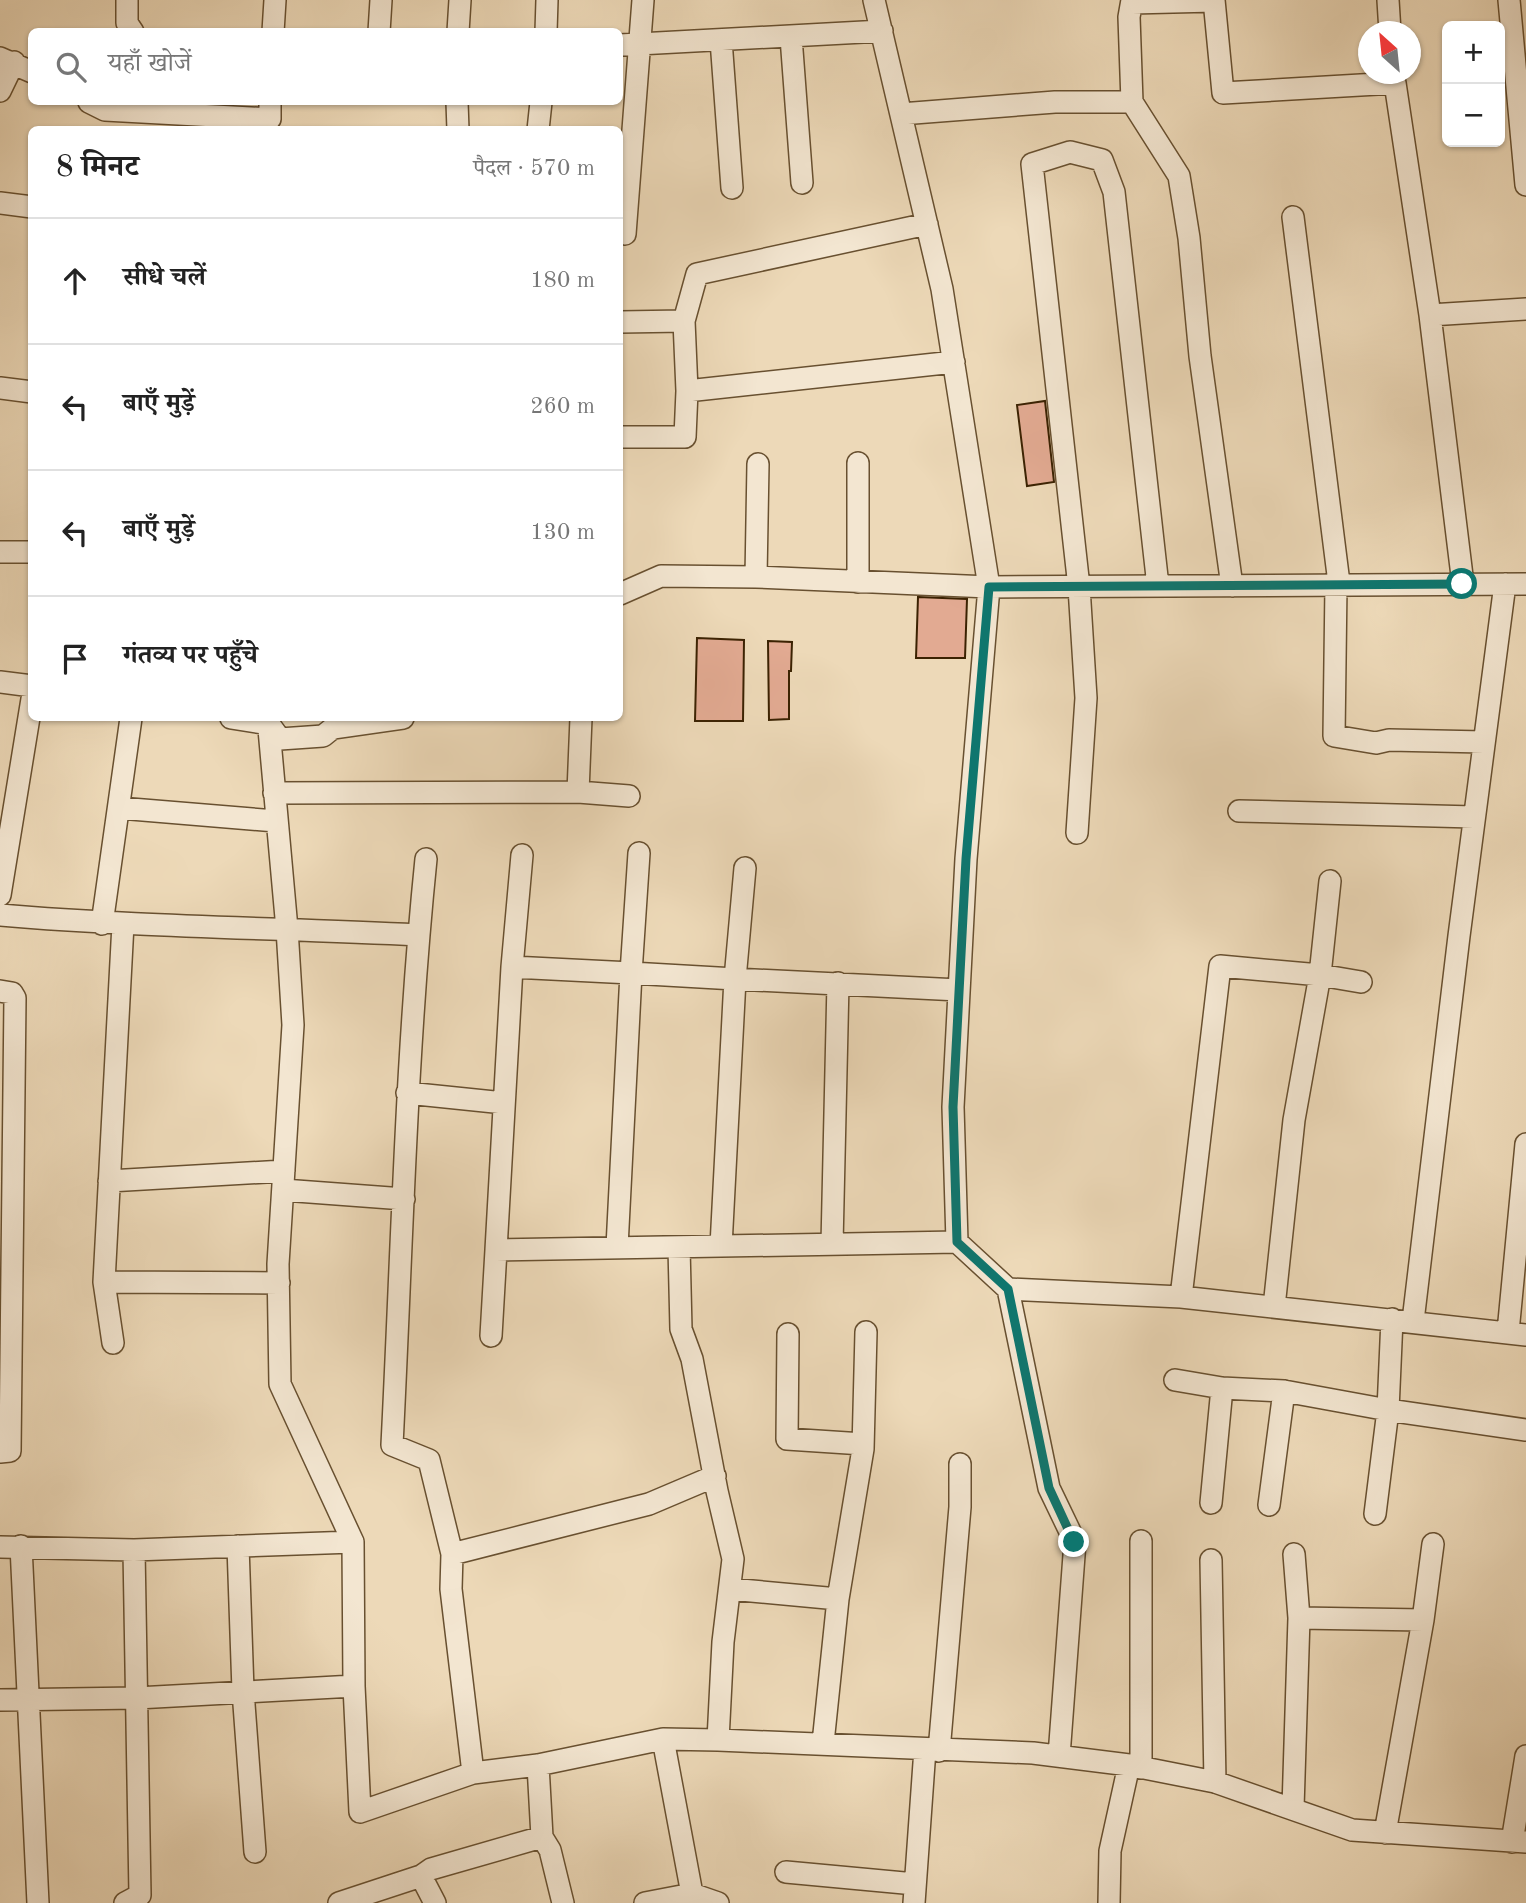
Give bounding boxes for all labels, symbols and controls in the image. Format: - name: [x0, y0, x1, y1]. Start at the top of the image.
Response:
- north arrow: [1358, 21, 1421, 84]
- map controls: [1442, 21, 1505, 147]
- button: +: [1442, 21, 1505, 84]
- search box: [28, 28, 623, 105]
- icon: search: [52, 48, 90, 86]
- text: यहाँ खोजें: [108, 51, 191, 77]
- button: −: [1442, 84, 1505, 147]
- text: 8 मिनट: [56, 153, 139, 183]
- text: पैदल · 570 m: [473, 157, 595, 180]
- icon: ahead: [56, 262, 94, 300]
- text: सीधे चलें: [123, 265, 206, 291]
- text: 180 m: [530, 269, 595, 292]
- icon: left: [56, 388, 94, 426]
- text: बाएँ मुड़ें: [123, 391, 195, 417]
- text: 260 m: [530, 395, 595, 418]
- icon: left: [56, 514, 94, 552]
- text: बाएँ मुड़ें: [123, 517, 195, 543]
- text: 130 m: [530, 521, 595, 544]
- route start: [1446, 568, 1477, 599]
- icon: arrive: [56, 640, 94, 678]
- text: गंतव्य पर पहुँचे: [123, 643, 258, 669]
- route end: [1058, 1526, 1089, 1557]

